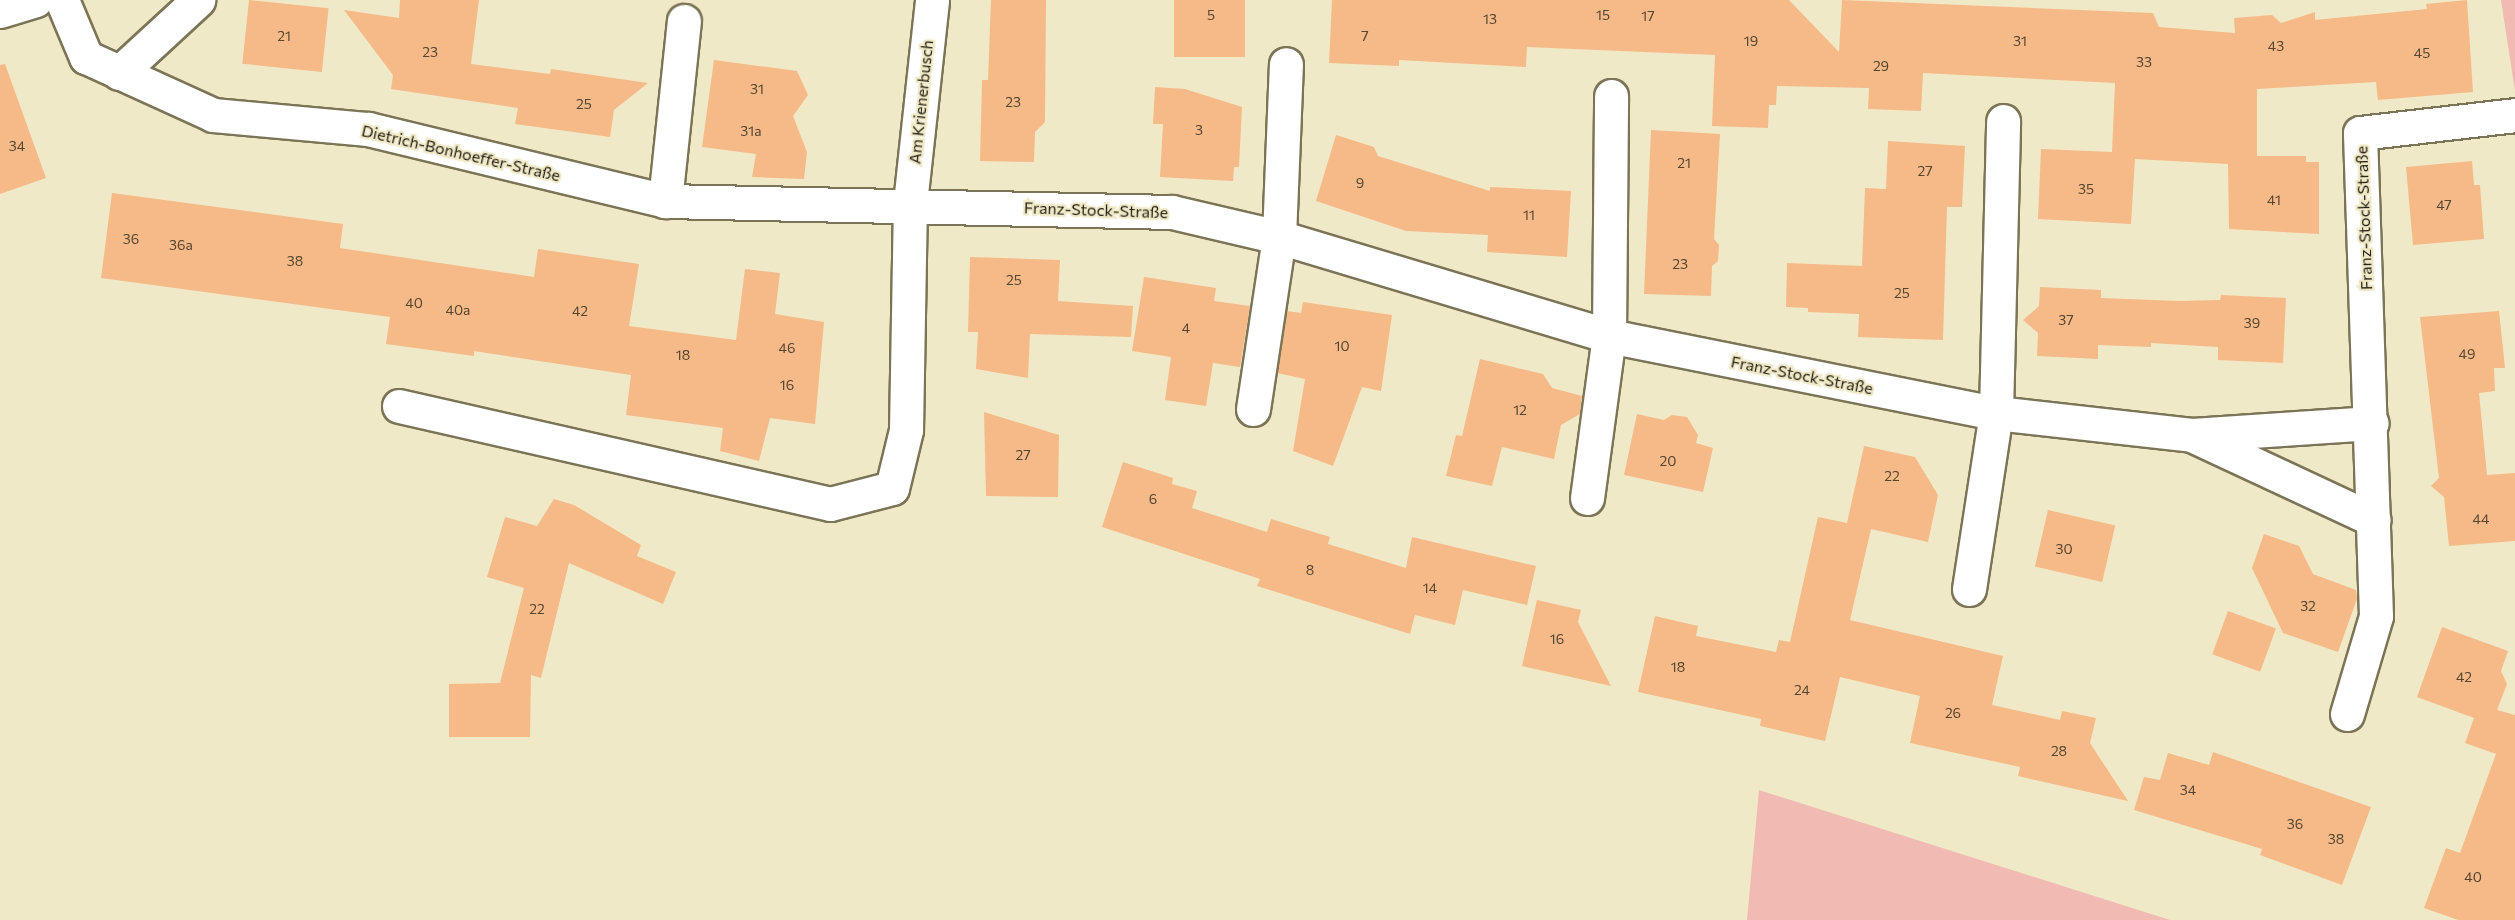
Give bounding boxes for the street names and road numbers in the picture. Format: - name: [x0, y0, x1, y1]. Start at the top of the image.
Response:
- street label: Am Krienerbusch: [905, 39, 937, 165]
- street label: Dietrich-Bonhoeffer-Straße: [360, 121, 562, 185]
- street label: Franz-Stock-Straße: [2352, 146, 2376, 290]
- street label: Franz-Stock-Straße: [1024, 198, 1168, 222]
- street label: Franz-Stock-Straße: [1729, 352, 1875, 398]

